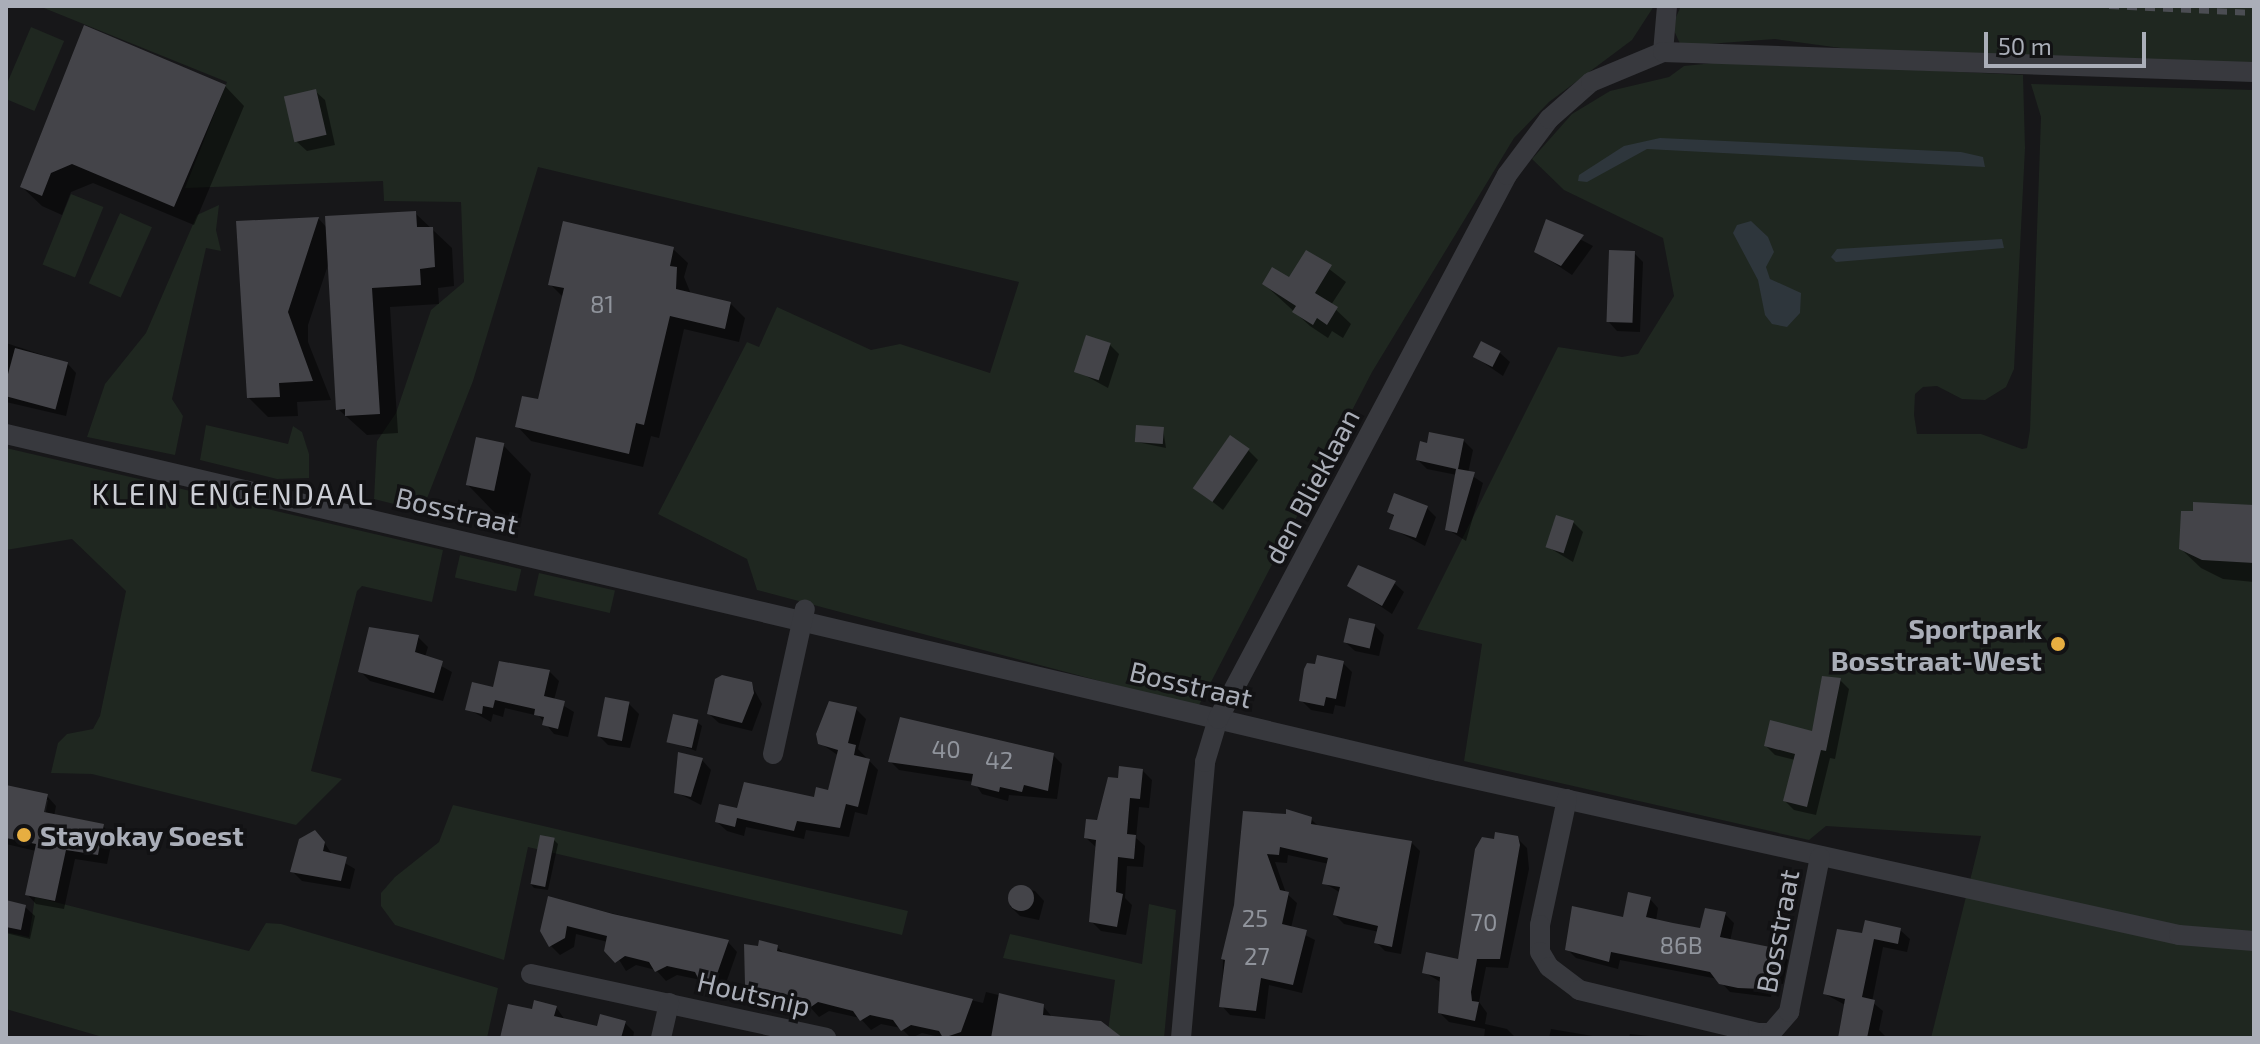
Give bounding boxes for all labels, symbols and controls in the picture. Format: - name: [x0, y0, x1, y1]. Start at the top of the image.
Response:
- scale bar: [1988, 16, 2150, 66]
- text: 50 m: [1998, 31, 2052, 60]
- house number: 81: [590, 290, 614, 318]
- street label: den Blieklaan: [1256, 403, 1366, 569]
- district label: KLEIN ENGENDAAL: [92, 475, 374, 511]
- street label: Bosstraat: [392, 480, 522, 540]
- place label: Sportpark Bosstraat-West: [1831, 611, 2042, 677]
- marker: Sportpark Bosstraat-West: [2049, 635, 2067, 653]
- street label: Bosstraat: [1126, 654, 1256, 714]
- house number: 40: [931, 735, 961, 763]
- house number: 42: [985, 746, 1013, 774]
- place label: Stayokay Soest: [40, 818, 244, 852]
- marker: Stayokay Soest: [15, 826, 33, 844]
- street label: Bosstraat: [1749, 866, 1805, 996]
- house number: 25: [1242, 904, 1268, 932]
- house number: 70: [1471, 908, 1497, 936]
- house number: 86B: [1659, 931, 1703, 959]
- house number: 27: [1244, 942, 1270, 970]
- street label: Houtsnip: [694, 964, 814, 1022]

